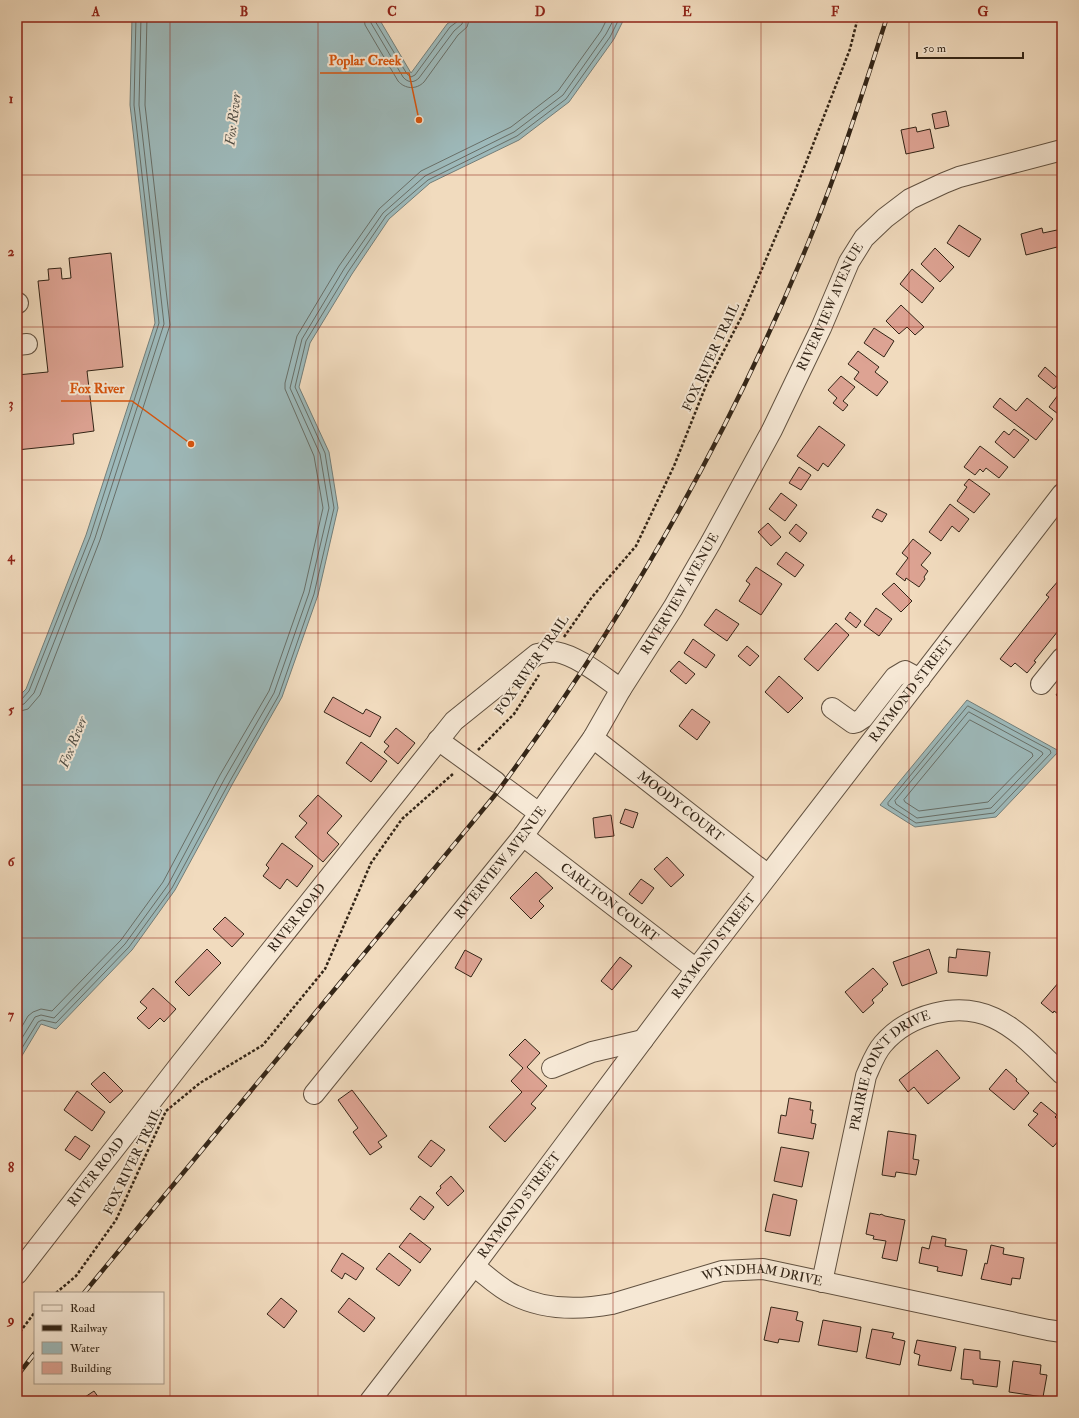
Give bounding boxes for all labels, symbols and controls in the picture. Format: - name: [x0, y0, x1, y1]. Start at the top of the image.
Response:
- text: A: [91, 4, 101, 20]
- text: B: [240, 4, 248, 20]
- text: C: [387, 4, 397, 20]
- text: D: [535, 4, 546, 20]
- text: E: [682, 4, 692, 20]
- text: F: [831, 4, 840, 20]
- text: G: [978, 4, 989, 20]
- scale bar: [917, 34, 1023, 60]
- text: 50 m: [923, 41, 947, 56]
- callout: Poplar Creek: [320, 47, 409, 73]
- text: Poplar Creek: [329, 52, 402, 70]
- text: 1: [9, 91, 14, 107]
- water label: Fox River: [221, 91, 245, 147]
- street label: RIVERVIEW AVENUE: [794, 240, 867, 374]
- text: 2: [8, 244, 15, 260]
- street label: FOX RIVER TRAIL: [679, 300, 743, 414]
- callout: Fox River: [61, 375, 132, 401]
- text: Fox River: [70, 380, 125, 397]
- text: 3: [9, 396, 14, 412]
- street label: RIVERVIEW AVENUE: [637, 530, 723, 658]
- text: 4: [6, 549, 15, 565]
- street label: FOX RIVER TRAIL: [492, 612, 573, 718]
- street label: RAYMOND STREET: [866, 633, 957, 745]
- text: 5: [8, 702, 14, 718]
- water label: Fox River: [55, 713, 91, 771]
- street label: MOODY COURT: [634, 768, 727, 845]
- street label: RIVERVIEW AVENUE: [451, 803, 550, 922]
- text: 6: [8, 854, 16, 870]
- street label: CARLTON COURT: [557, 860, 662, 945]
- street label: RIVER ROAD: [265, 880, 329, 955]
- street label: RAYMOND STREET: [668, 890, 759, 1002]
- text: 7: [8, 1007, 15, 1023]
- street label: PRAIRIE POINT DRIVE: [847, 1007, 933, 1132]
- street label: FOX RIVER TRAIL: [100, 1104, 166, 1218]
- street label: RIVER ROAD: [64, 1134, 128, 1210]
- street label: RAYMOND STREET: [474, 1149, 564, 1262]
- text: 8: [8, 1160, 14, 1176]
- street label: WYNDHAM DRIVE: [699, 1261, 824, 1290]
- legend: [34, 1292, 164, 1384]
- text: Road: [70, 1301, 95, 1316]
- text: 9: [6, 1312, 15, 1328]
- text: Railway: [70, 1321, 108, 1336]
- text: Water: [69, 1341, 100, 1356]
- text: Building: [70, 1361, 113, 1376]

